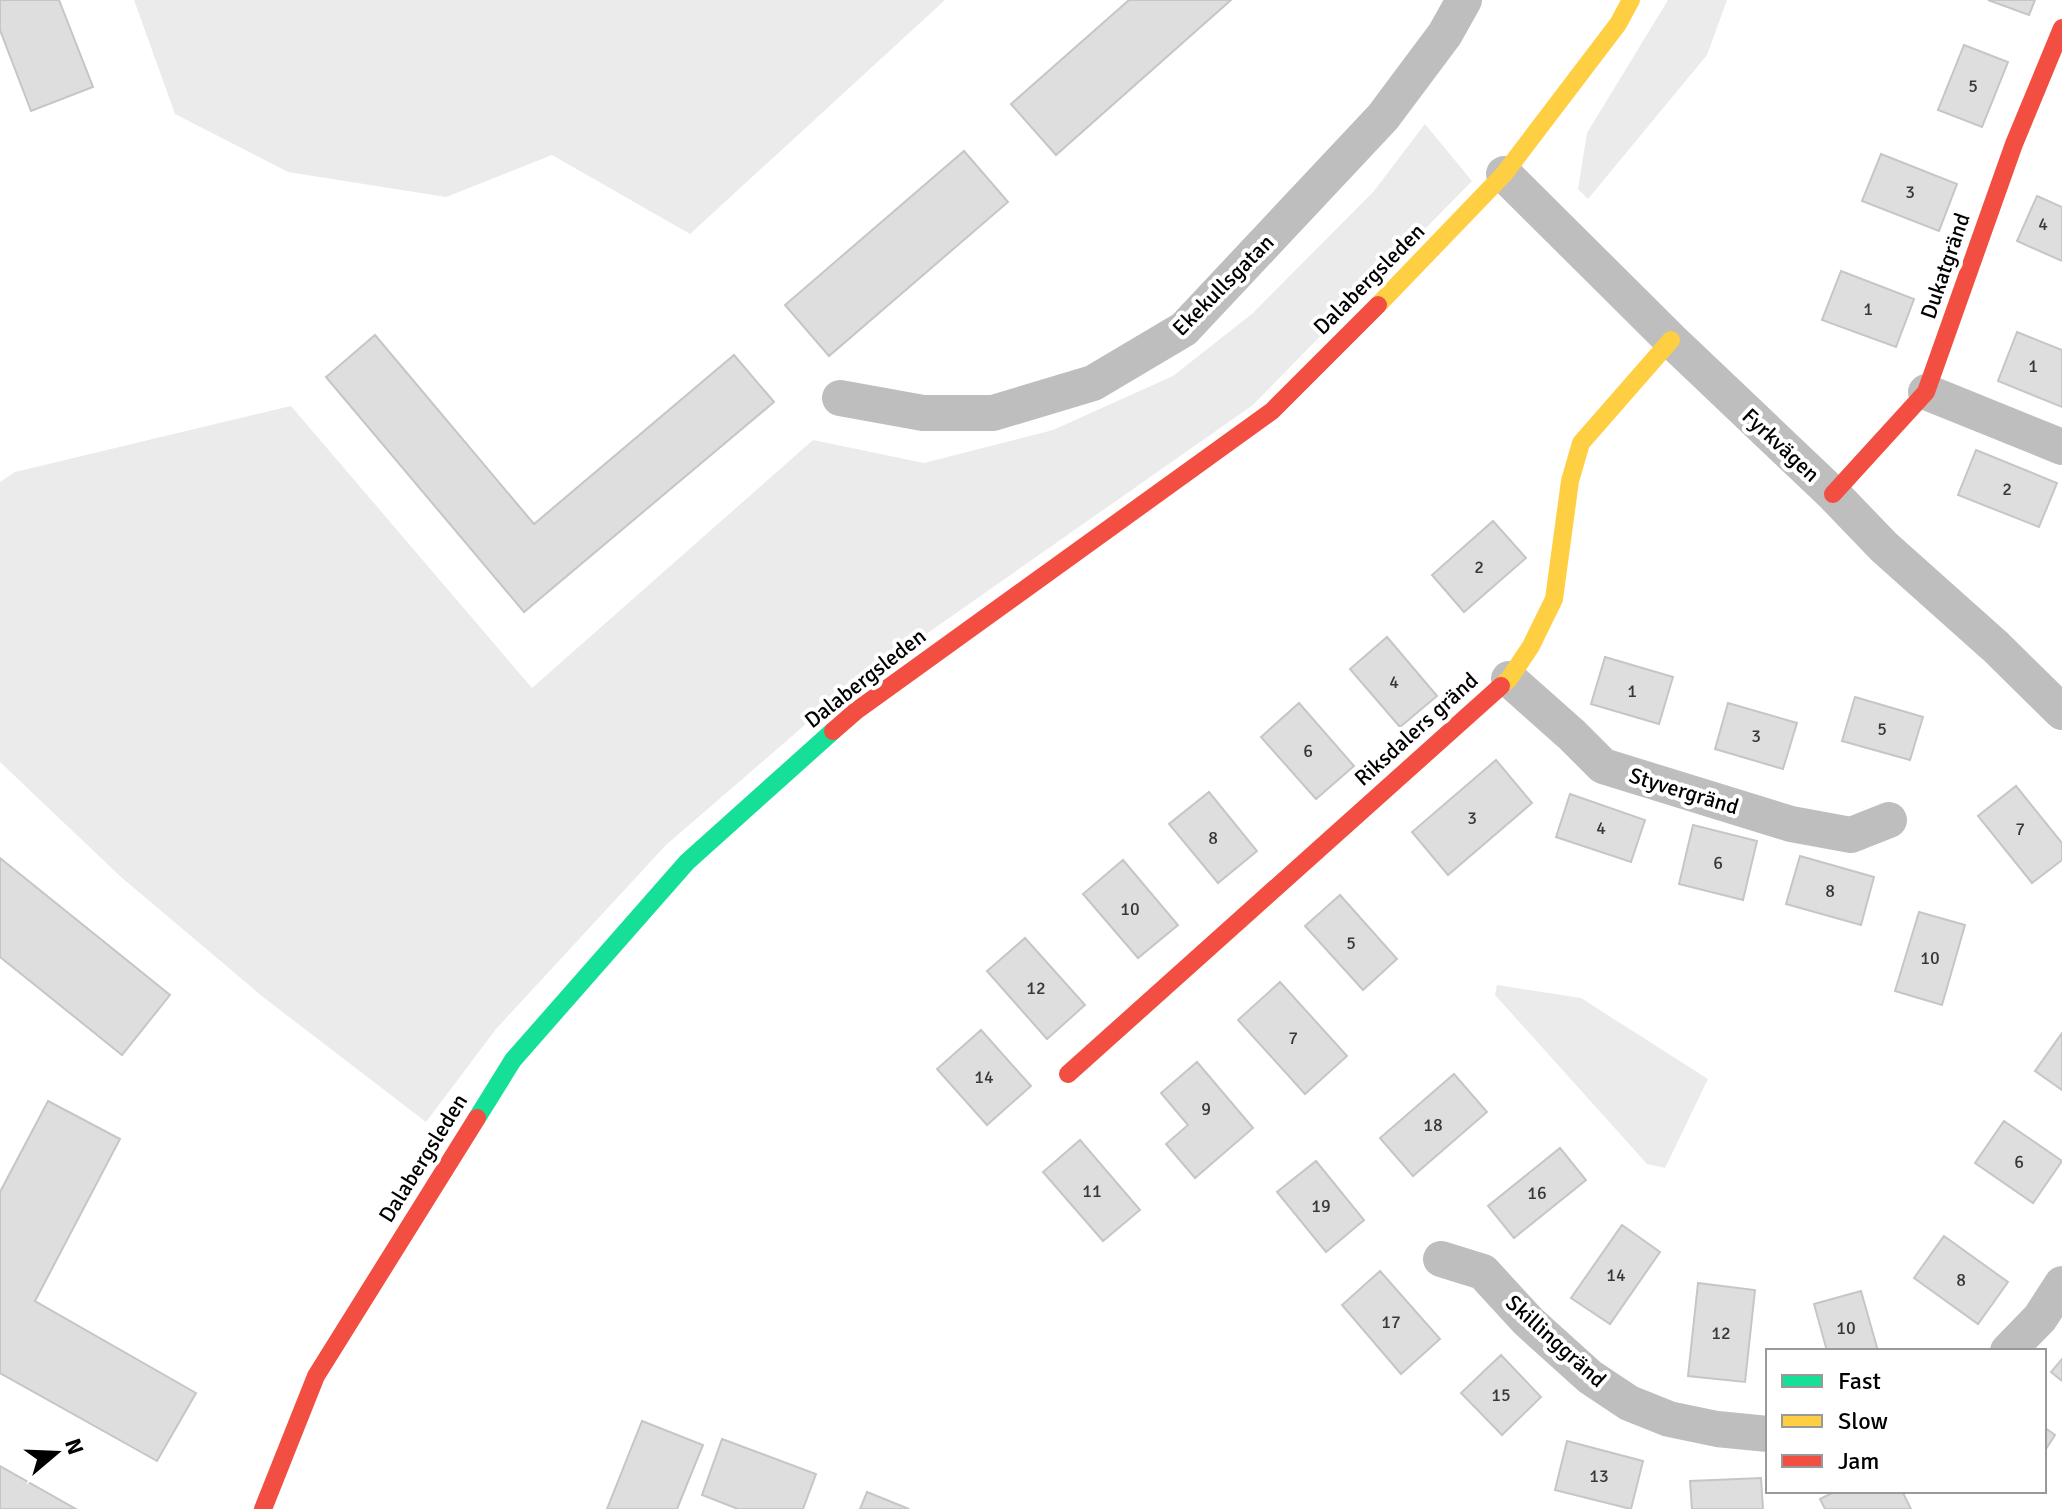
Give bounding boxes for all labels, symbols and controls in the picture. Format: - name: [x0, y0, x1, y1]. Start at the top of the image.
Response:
- house number: 5: [1968, 75, 1978, 97]
- house number: 3: [1905, 181, 1915, 203]
- street label: Dukatgränd: [1914, 210, 1976, 322]
- house number: 4: [2038, 213, 2048, 235]
- street label: Dalabergsleden: [1308, 218, 1430, 340]
- street label: Ekekullsgatan: [1167, 229, 1279, 341]
- house number: 1: [1863, 298, 1873, 320]
- house number: 1: [2028, 355, 2038, 377]
- street label: Fyrkvägen: [1737, 402, 1825, 488]
- house number: 2: [2002, 478, 2012, 500]
- house number: 2: [1474, 556, 1484, 578]
- street label: Dalabergsleden: [799, 622, 931, 734]
- street label: Riksdalers gränd: [1349, 666, 1483, 792]
- house number: 4: [1389, 671, 1399, 693]
- house number: 1: [1627, 680, 1637, 702]
- house number: 5: [1877, 718, 1887, 740]
- house number: 3: [1751, 725, 1761, 747]
- house number: 6: [1303, 740, 1313, 762]
- street label: Styvergränd: [1626, 762, 1742, 820]
- house number: 3: [1467, 807, 1477, 829]
- house number: 4: [1596, 817, 1606, 839]
- house number: 7: [2015, 818, 2025, 840]
- house number: 8: [1208, 827, 1218, 849]
- house number: 6: [1713, 852, 1723, 874]
- house number: 8: [1825, 880, 1835, 902]
- house number: 10: [1120, 898, 1140, 920]
- house number: 5: [1346, 932, 1356, 954]
- house number: 10: [1920, 947, 1940, 969]
- house number: 12: [1026, 977, 1046, 999]
- house number: 7: [1288, 1027, 1298, 1049]
- house number: 14: [974, 1066, 994, 1088]
- street label: Dalabergsleden: [373, 1089, 473, 1227]
- house number: 9: [1201, 1098, 1211, 1120]
- house number: 18: [1423, 1114, 1443, 1136]
- house number: 6: [2014, 1151, 2024, 1173]
- house number: 11: [1082, 1180, 1102, 1202]
- house number: 16: [1527, 1182, 1547, 1204]
- house number: 19: [1311, 1195, 1331, 1217]
- house number: 14: [1606, 1264, 1626, 1286]
- house number: 8: [1956, 1269, 1966, 1291]
- street label: Skillinggränd: [1500, 1289, 1612, 1393]
- house number: 17: [1381, 1311, 1401, 1333]
- house number: 10: [1836, 1317, 1856, 1339]
- house number: 12: [1711, 1322, 1731, 1344]
- legend: [1766, 1349, 2046, 1493]
- text: Fast: [1838, 1366, 1881, 1396]
- house number: 15: [1491, 1384, 1511, 1406]
- text: Slow: [1838, 1406, 1888, 1436]
- north arrow: [16, 1413, 96, 1493]
- text: N: [59, 1435, 90, 1458]
- text: Jam: [1838, 1446, 1879, 1476]
- house number: 13: [1589, 1465, 1609, 1487]

